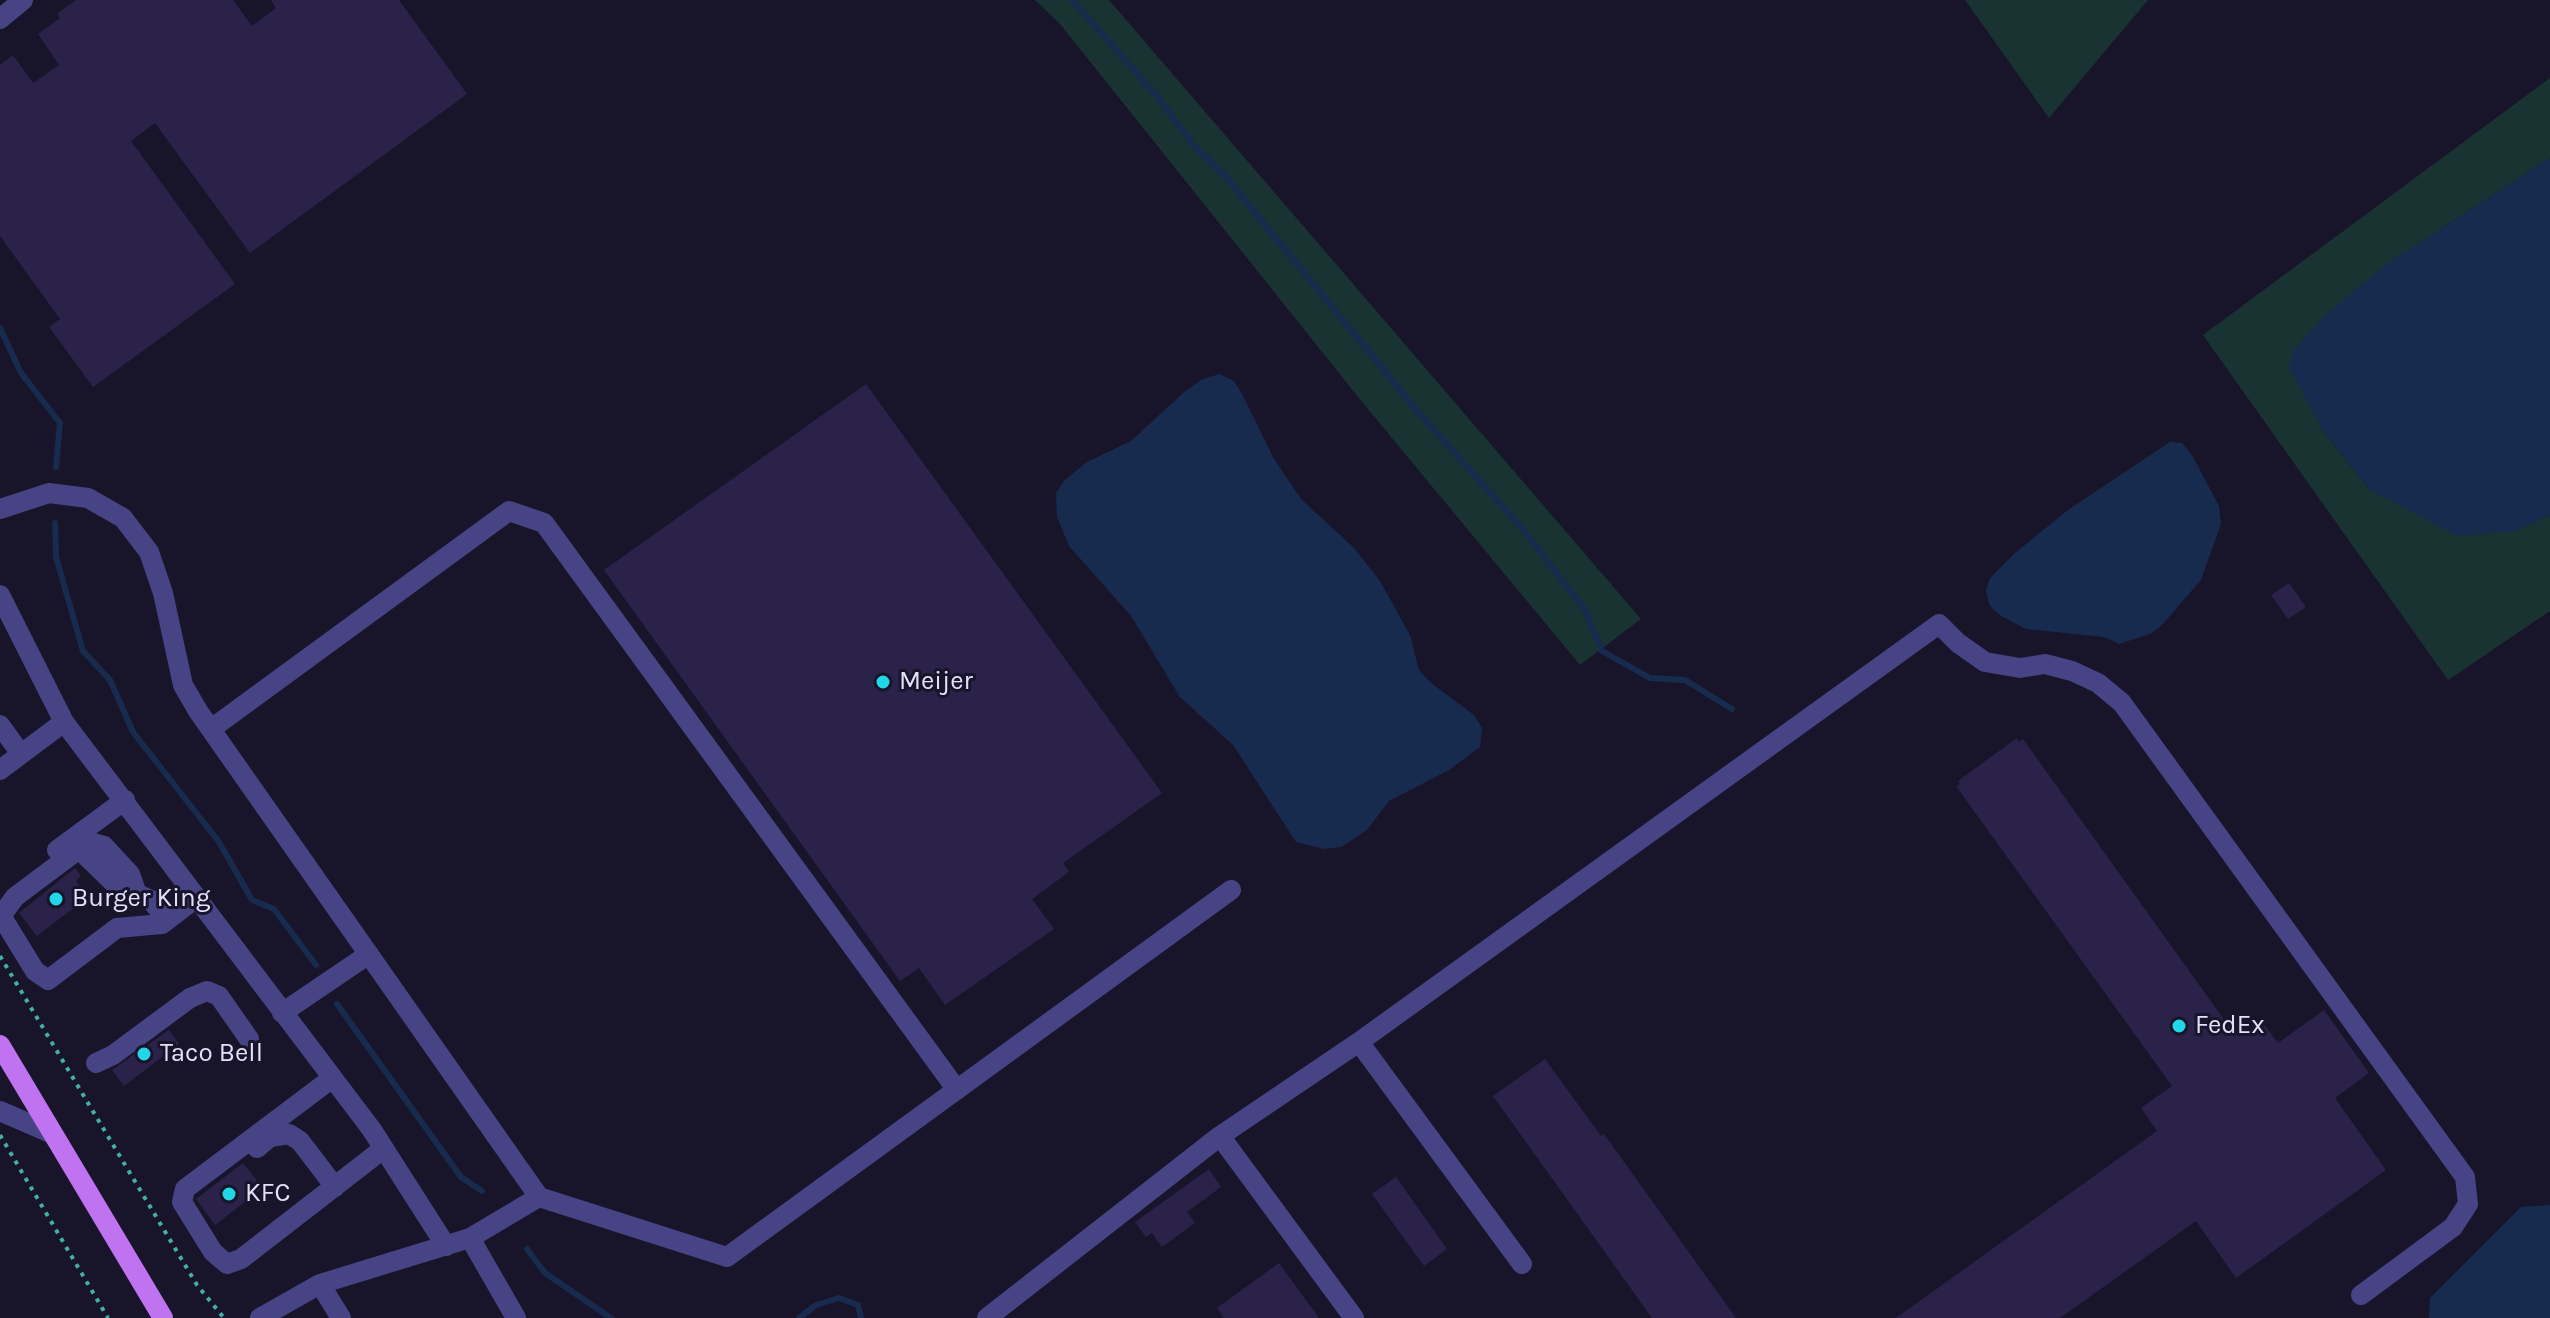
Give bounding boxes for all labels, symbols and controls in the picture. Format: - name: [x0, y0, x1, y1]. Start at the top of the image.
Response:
- place label: Meijer: [899, 666, 973, 698]
- marker: Meijer: [874, 673, 892, 691]
- place label: Burger King: [72, 883, 210, 915]
- marker: Burger King: [47, 890, 65, 908]
- place label: FedEx: [2195, 1010, 2265, 1042]
- marker: FedEx: [2170, 1017, 2188, 1035]
- place label: Taco Bell: [160, 1038, 263, 1070]
- marker: Taco Bell: [135, 1045, 153, 1063]
- place label: KFC: [245, 1178, 290, 1210]
- marker: KFC: [220, 1185, 238, 1203]

